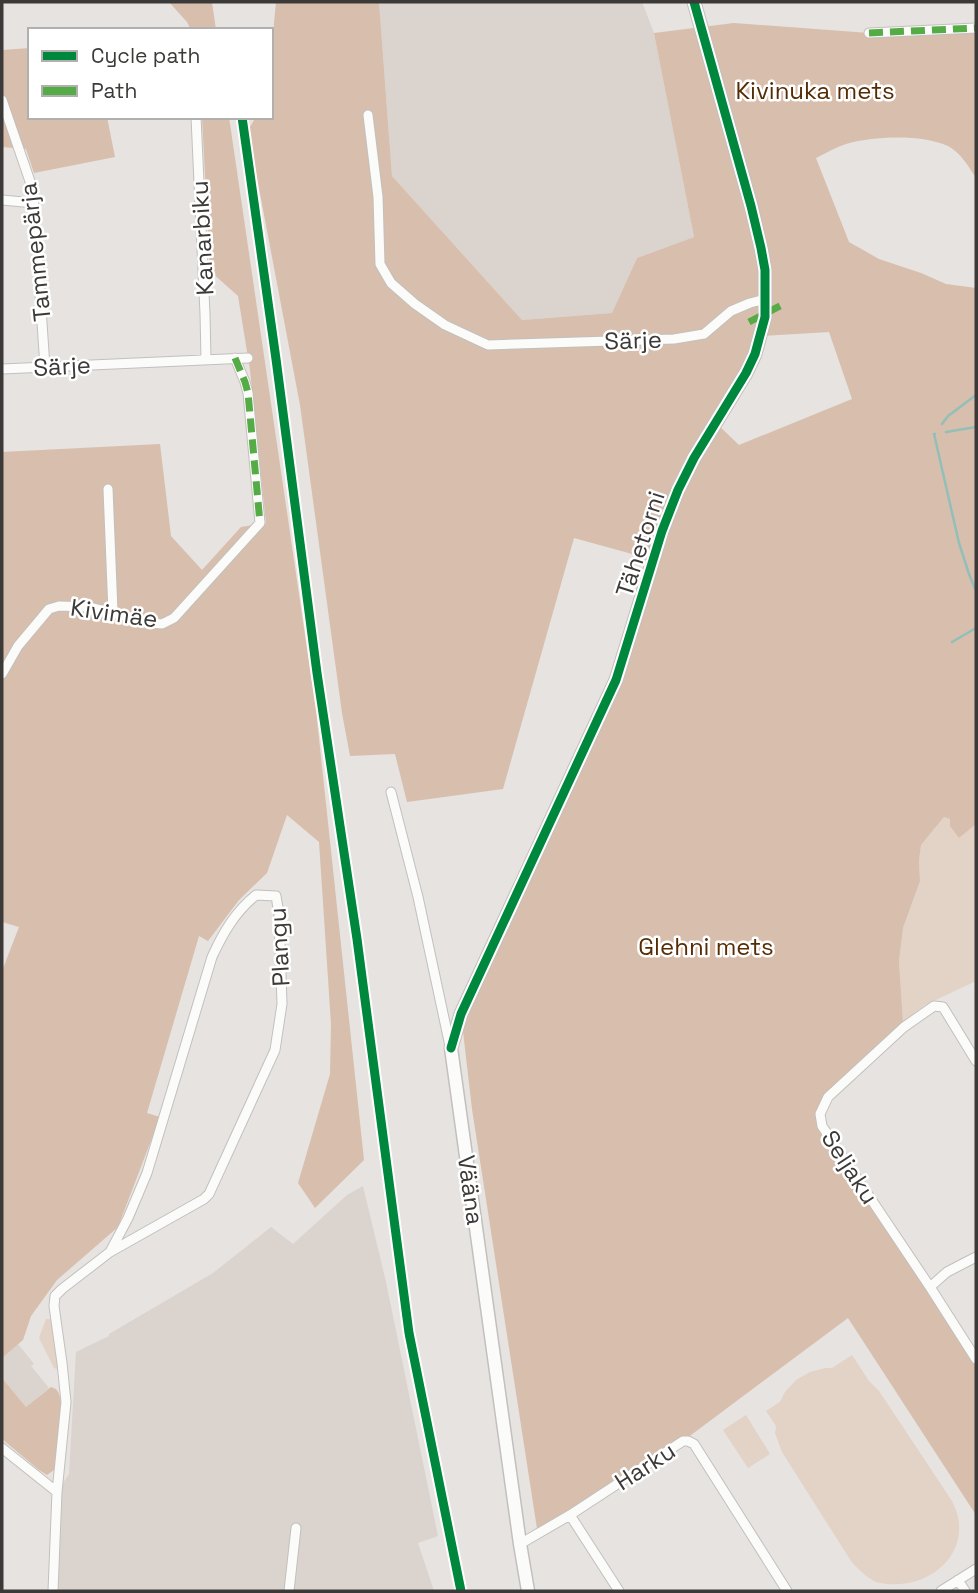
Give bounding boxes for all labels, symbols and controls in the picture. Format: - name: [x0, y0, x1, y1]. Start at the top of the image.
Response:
- legend: [28, 28, 273, 119]
- text: Cycle path: [91, 42, 200, 69]
- park label: Kivinuka mets: [735, 75, 895, 106]
- text: Path: [91, 77, 137, 104]
- street label: Kanarbiku: [184, 180, 220, 296]
- street label: Tammepärja: [12, 181, 58, 323]
- street label: Särje: [604, 324, 662, 356]
- street label: Särje: [32, 349, 92, 383]
- street label: Tähetorni: [608, 487, 672, 601]
- street label: Kivimäe: [68, 592, 160, 634]
- street label: Plangu: [261, 907, 297, 987]
- park label: Glehni mets: [638, 931, 774, 962]
- street label: Seljaku: [815, 1124, 885, 1210]
- street label: Vääna: [451, 1153, 491, 1227]
- street label: Harku: [609, 1435, 681, 1497]

